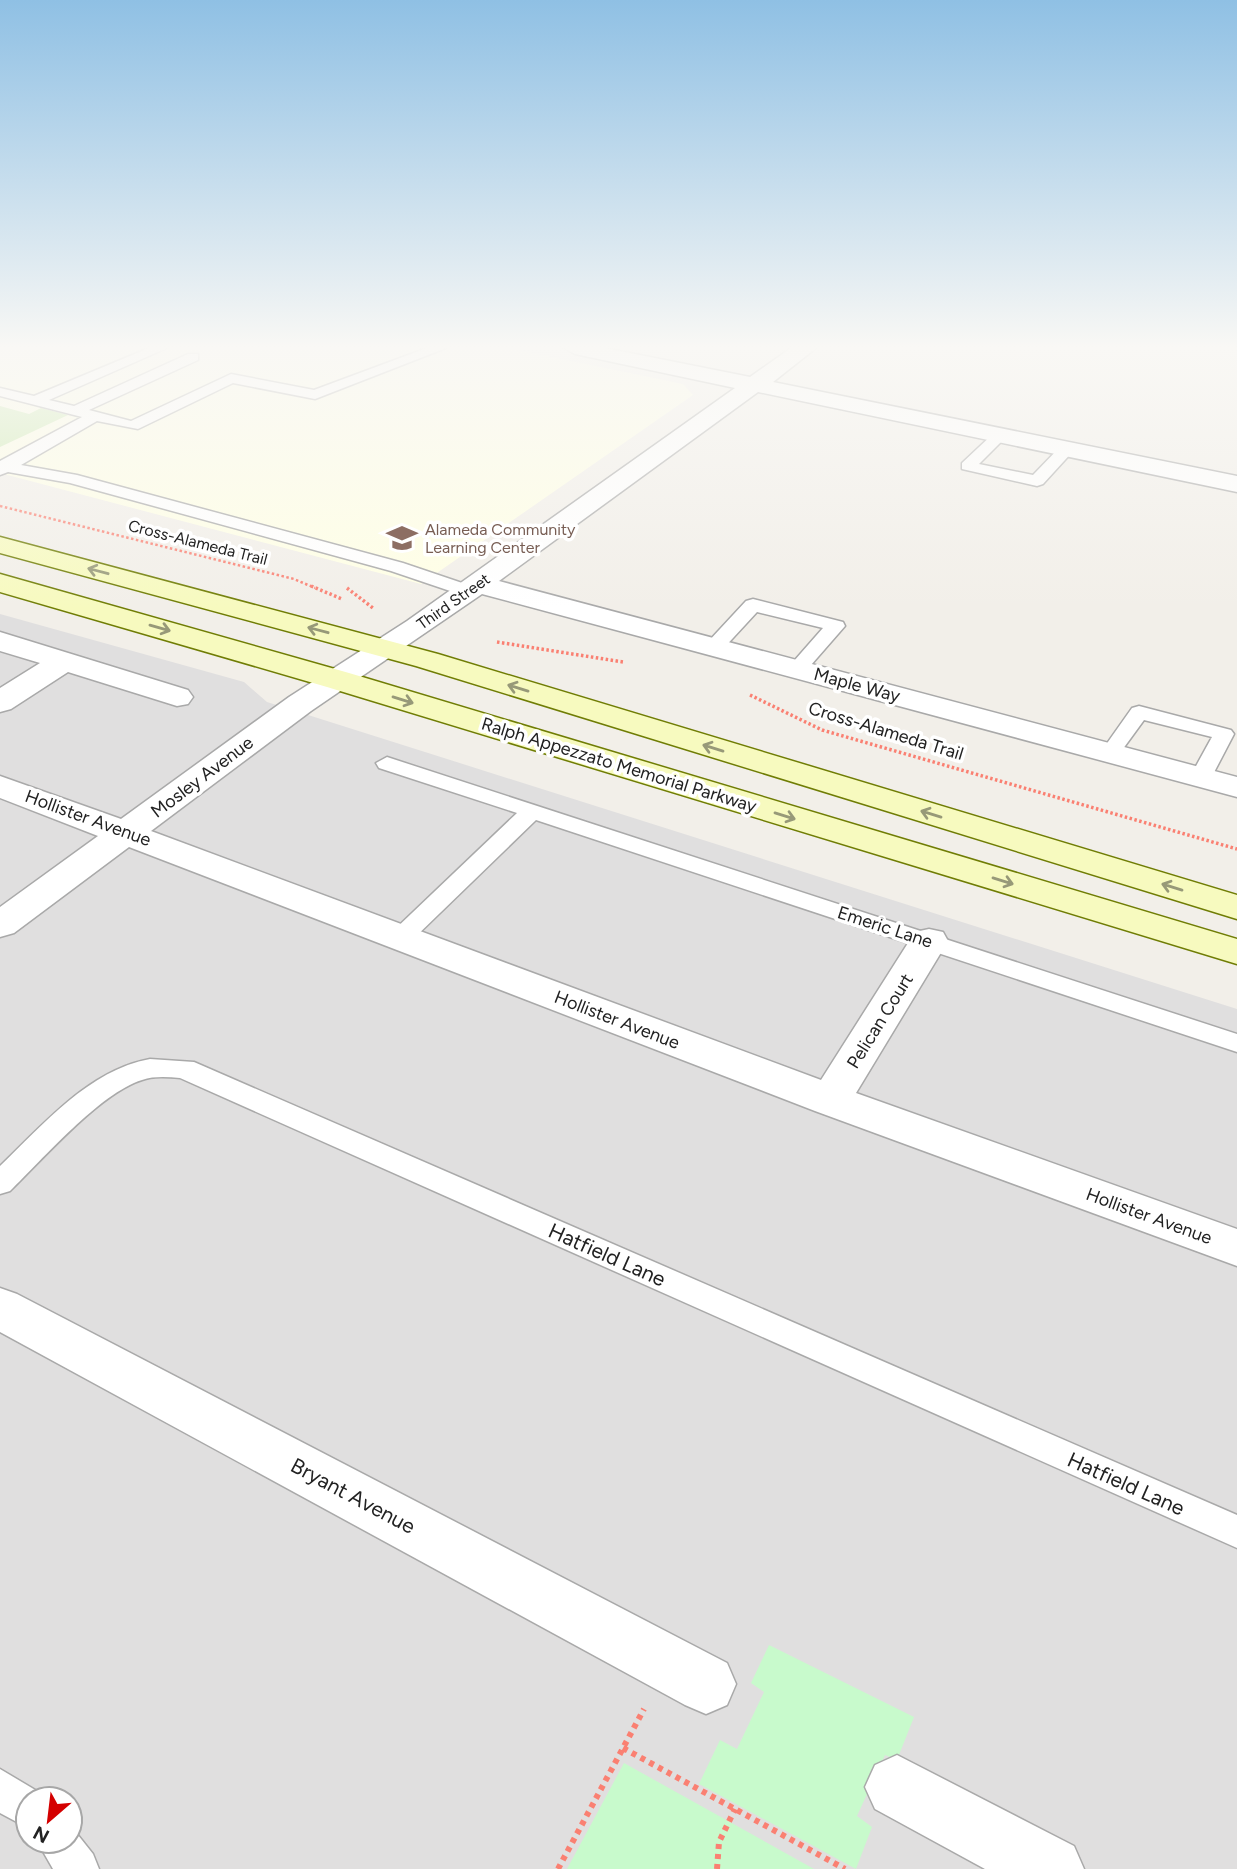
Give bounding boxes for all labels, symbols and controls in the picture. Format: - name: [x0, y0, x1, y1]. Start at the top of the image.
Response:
- street label: Cross-Alameda Trail: [126, 516, 270, 569]
- place label: Alameda Community Learning Center: [425, 520, 576, 557]
- school or university icon: Alameda Community Learning Center: [385, 521, 419, 555]
- one-way arrow: [88, 564, 110, 577]
- street label: Third Street: [413, 569, 494, 634]
- one-way arrow: [149, 622, 171, 635]
- one-way arrow: [307, 623, 330, 636]
- street label: Maple Way: [811, 663, 903, 707]
- one-way arrow: [507, 681, 529, 693]
- one-way arrow: [392, 695, 414, 708]
- street label: Cross-Alameda Trail: [806, 697, 966, 765]
- street label: Ralph Appezzato Memorial Parkway: [479, 713, 760, 818]
- street label: Mosley Avenue: [147, 731, 258, 823]
- one-way arrow: [702, 740, 724, 753]
- street label: Hollister Avenue: [22, 785, 154, 851]
- one-way arrow: [920, 806, 942, 819]
- one-way arrow: [774, 810, 796, 823]
- one-way arrow: [992, 876, 1014, 889]
- one-way arrow: [1161, 880, 1183, 893]
- street label: Emeric Lane: [835, 901, 935, 953]
- street label: Pelican Court: [842, 969, 918, 1073]
- street label: Hollister Avenue: [551, 986, 683, 1054]
- street label: Hollister Avenue: [1083, 1183, 1215, 1249]
- street label: Hatfield Lane: [545, 1218, 670, 1291]
- street label: Hatfield Lane: [1064, 1447, 1189, 1520]
- street label: Bryant Avenue: [287, 1452, 420, 1539]
- north arrow: [14, 1785, 84, 1855]
- text: N: [29, 1821, 53, 1848]

